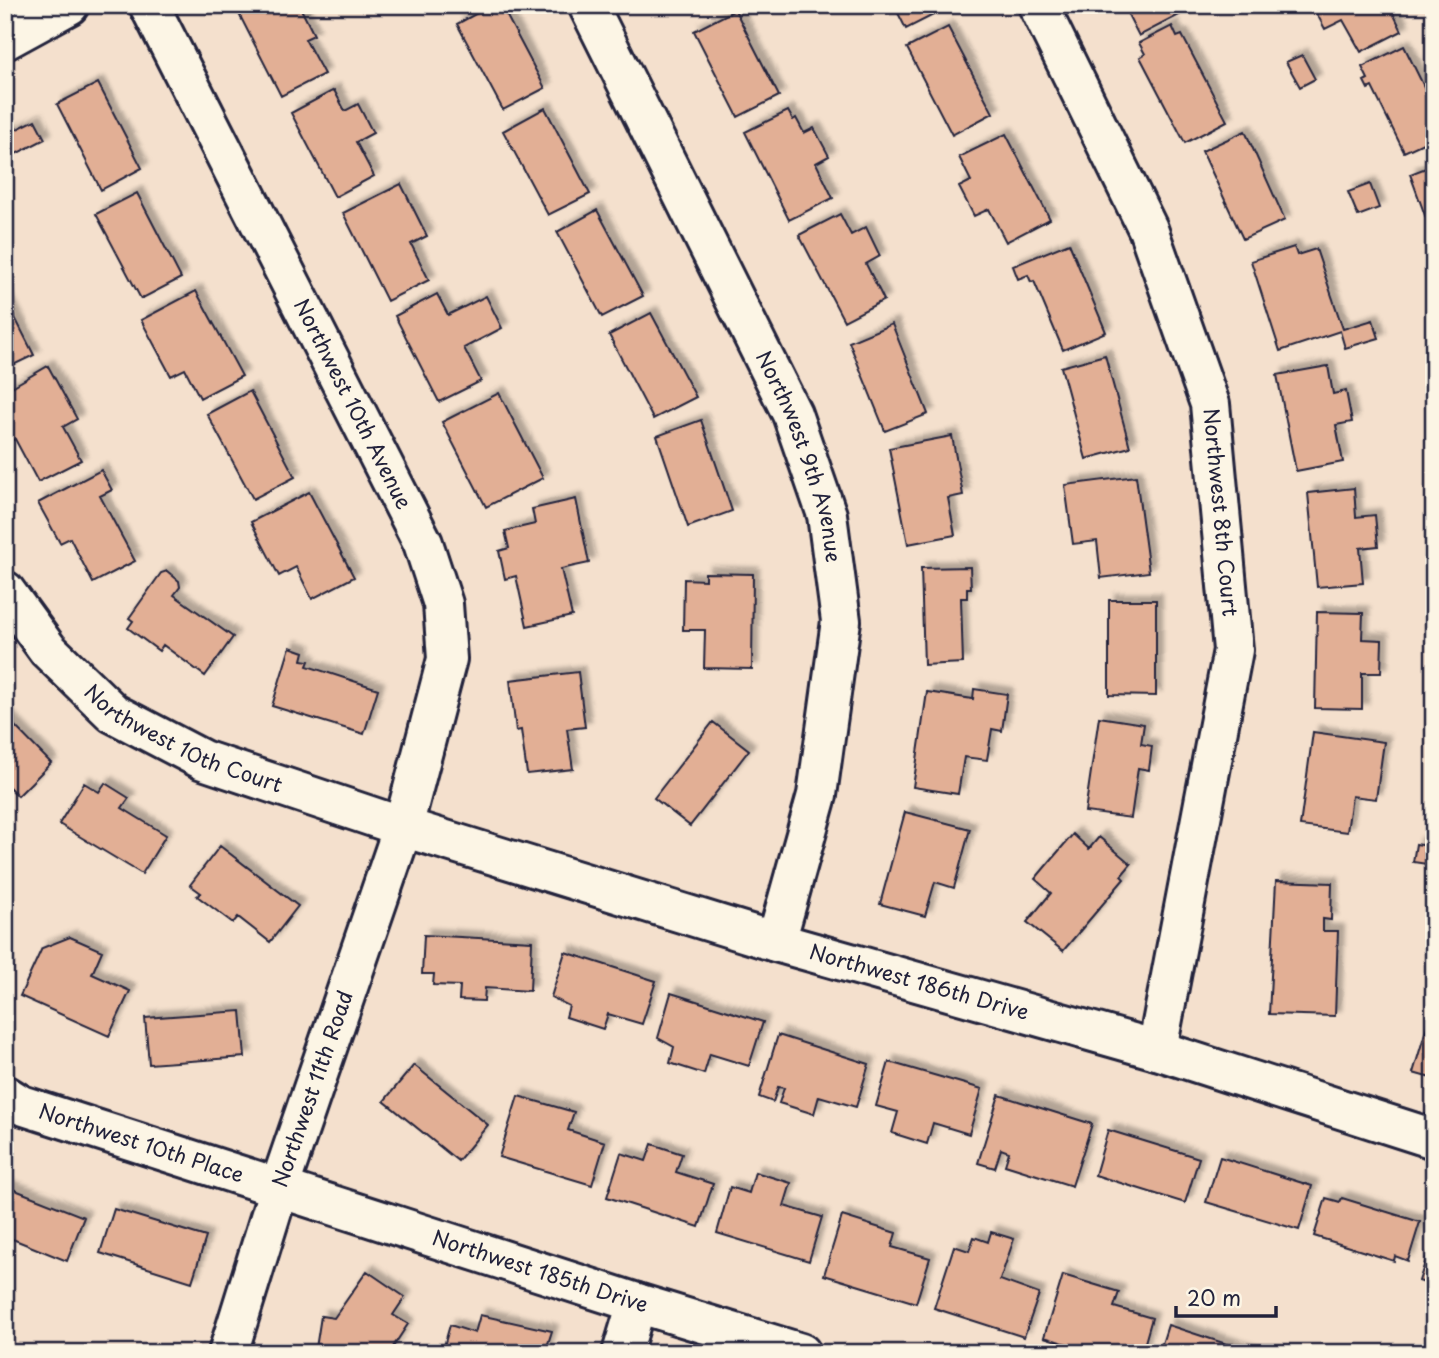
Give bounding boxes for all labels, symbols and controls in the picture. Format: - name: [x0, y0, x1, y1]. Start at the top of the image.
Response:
- street label: Northwest 10th Avenue: [287, 292, 421, 514]
- street label: Northwest 9th Avenue: [749, 345, 851, 564]
- street label: Northwest 8th Court: [1196, 407, 1248, 618]
- street label: Northwest 10th Court: [78, 676, 287, 800]
- street label: Northwest 186th Drive: [806, 934, 1033, 1027]
- street label: Northwest 11th Road: [262, 986, 360, 1191]
- street label: Northwest 10th Place: [35, 1094, 248, 1190]
- street label: Northwest 185th Drive: [428, 1220, 652, 1320]
- scale bar: [1176, 1274, 1276, 1318]
- text: 20 m: [1187, 1281, 1241, 1313]

